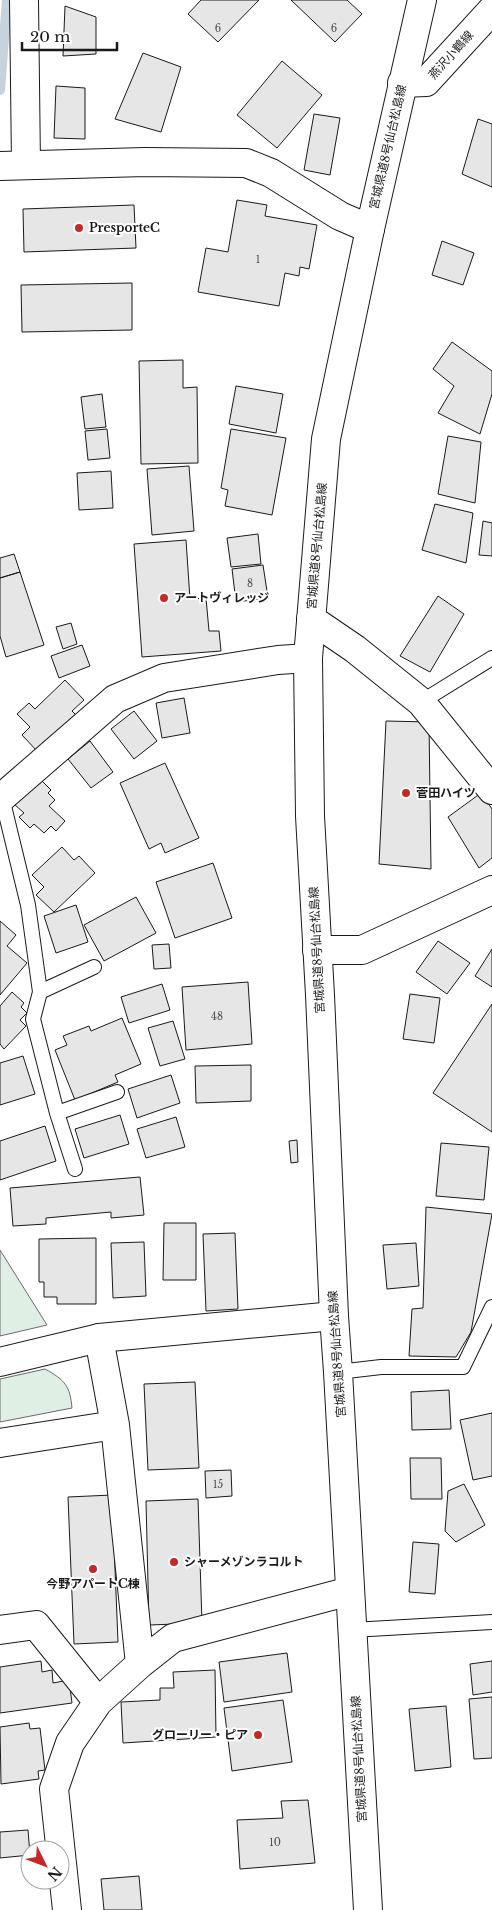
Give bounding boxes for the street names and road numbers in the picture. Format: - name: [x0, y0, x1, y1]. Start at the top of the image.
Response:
- street label: 燕沢小鶴線: [425, 27, 476, 82]
- street label: 宮城県道8号仙台松島線: [366, 83, 409, 211]
- street label: 宮城県道8号仙台松島線: [303, 482, 330, 610]
- street label: 宮城県道8号仙台松島線: [306, 886, 327, 1014]
- street label: 宮城県道8号仙台松島線: [325, 1290, 348, 1418]
- street label: 宮城県道8号仙台松島線: [348, 1695, 369, 1823]

